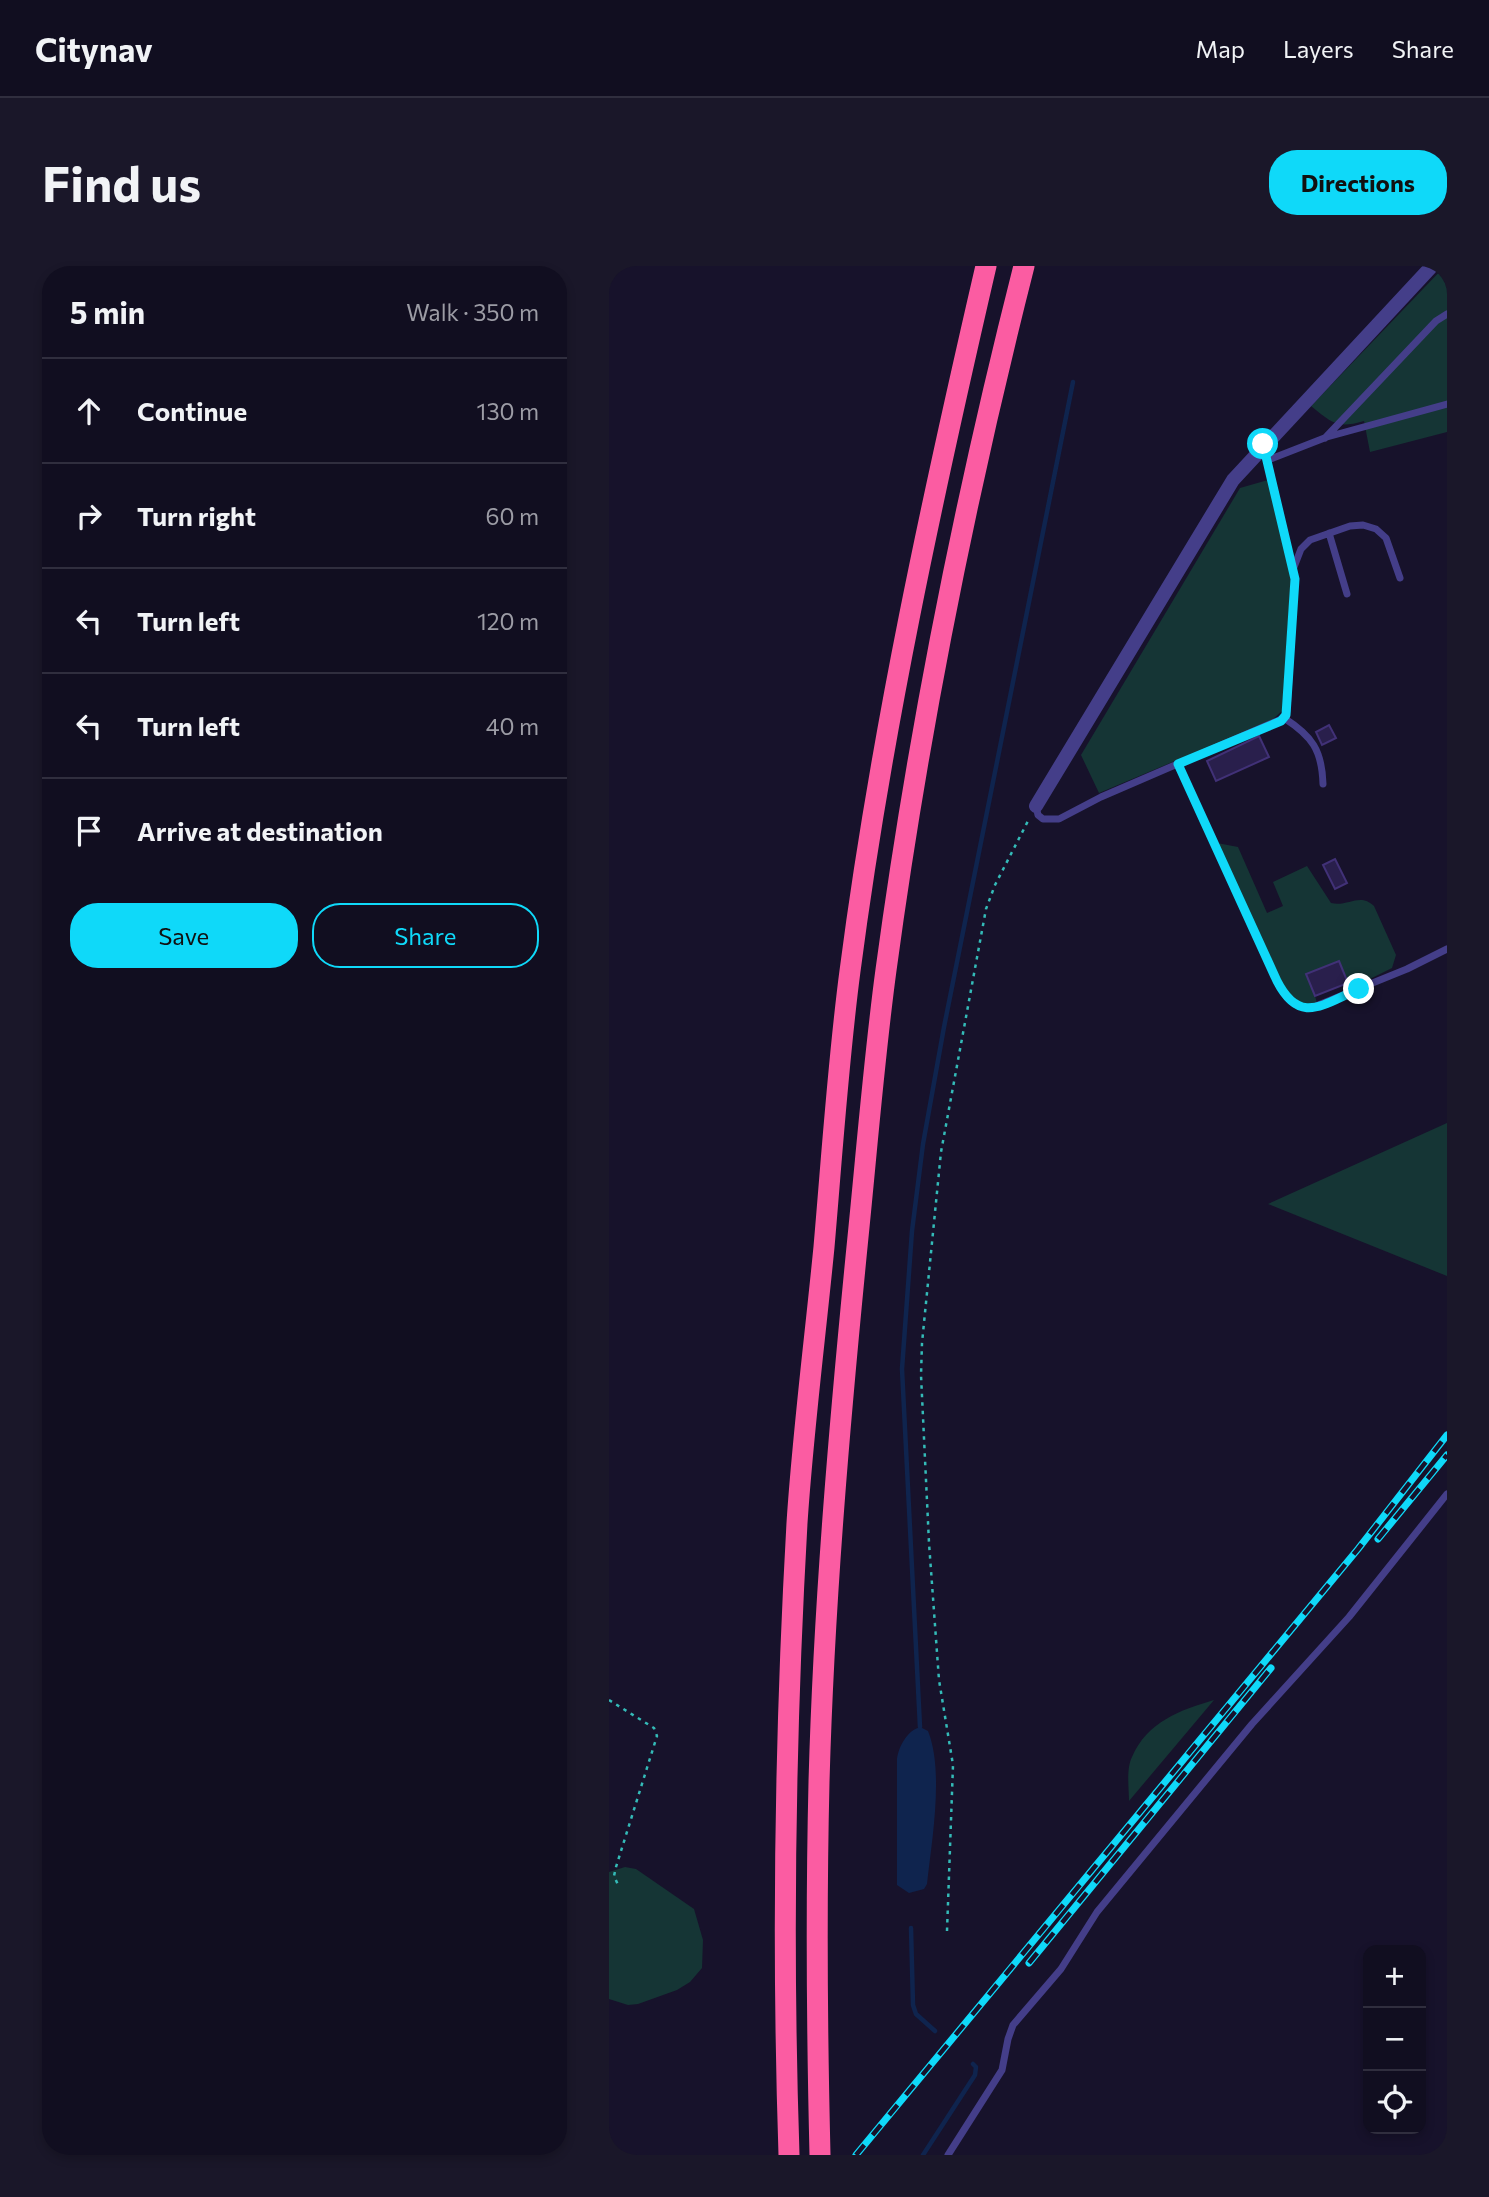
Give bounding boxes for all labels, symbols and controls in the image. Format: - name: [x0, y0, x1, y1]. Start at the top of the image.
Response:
- text: Citynav: [35, 28, 153, 69]
- text: Map: [1196, 34, 1245, 63]
- text: Layers: [1283, 34, 1354, 63]
- text: Share: [1392, 34, 1454, 63]
- button: Directions: [1269, 150, 1447, 215]
- text: Find us: [42, 152, 201, 212]
- text: 5 min: [70, 293, 145, 330]
- text: Walk · 350 m: [406, 298, 539, 326]
- icon: ahead: [70, 392, 108, 430]
- text: Continue: [137, 395, 247, 426]
- text: 130 m: [477, 397, 539, 425]
- route start: [1247, 428, 1278, 459]
- icon: right: [70, 497, 108, 535]
- text: Turn right: [137, 500, 256, 531]
- text: 60 m: [486, 502, 539, 530]
- icon: left: [70, 602, 108, 640]
- text: Turn left: [137, 605, 240, 636]
- text: 120 m: [477, 607, 539, 635]
- icon: left: [70, 707, 108, 745]
- text: Turn left: [137, 710, 240, 741]
- text: 40 m: [486, 712, 539, 740]
- icon: arrive: [70, 812, 108, 850]
- text: Arrive at destination: [137, 815, 383, 846]
- button: Save: [70, 903, 298, 968]
- button: Share: [312, 903, 539, 968]
- route end: [1343, 973, 1374, 1004]
- map controls: [1363, 1945, 1426, 2134]
- button: +: [1363, 1945, 1426, 2008]
- button: −: [1363, 2008, 1426, 2071]
- button: locate: [1363, 2071, 1426, 2134]

